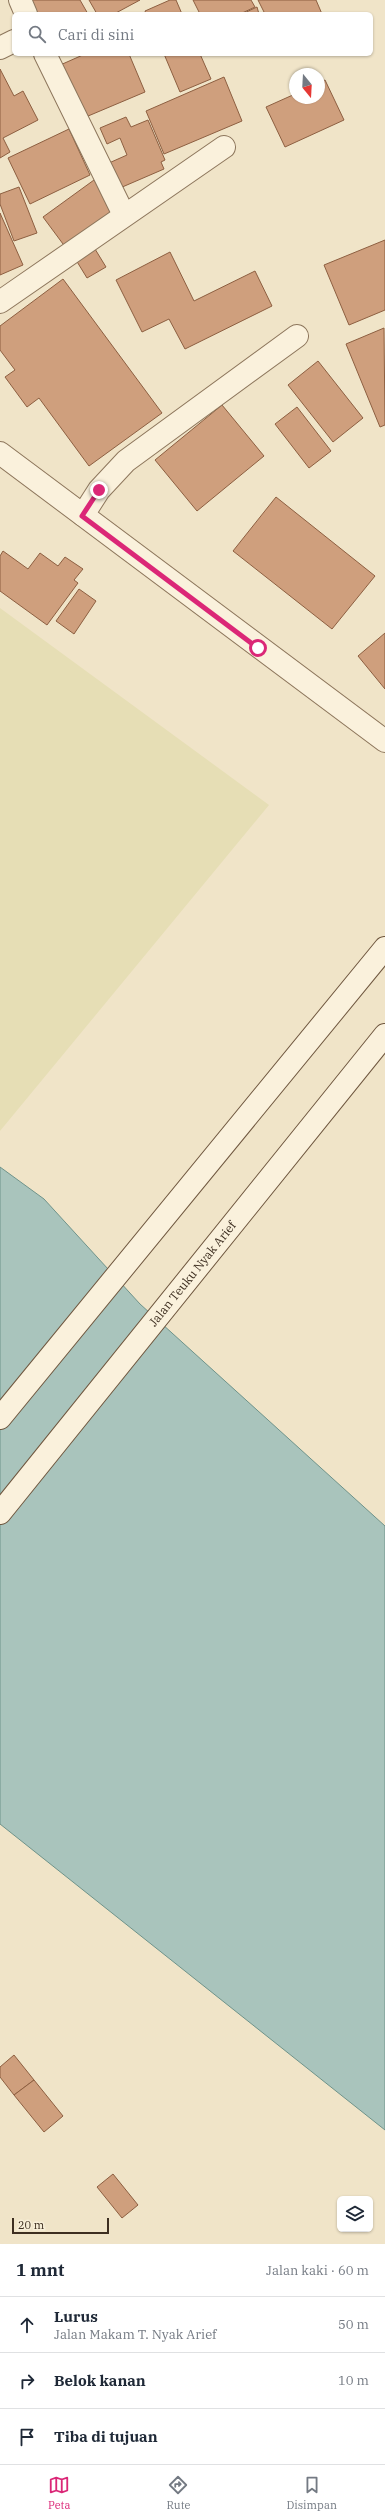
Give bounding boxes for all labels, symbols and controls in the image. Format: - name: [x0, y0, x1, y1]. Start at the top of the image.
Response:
- search box: [12, 12, 373, 56]
- icon: search: [26, 23, 48, 45]
- text: Cari di sini: [58, 25, 134, 44]
- north arrow: [289, 68, 325, 104]
- route end: [90, 481, 108, 499]
- route start: [249, 639, 267, 657]
- street label: Jalan Teuku Nyak Arief: [145, 1217, 240, 1329]
- map controls: [337, 2196, 373, 2232]
- button: layers: [337, 2196, 373, 2232]
- scale bar: [12, 2216, 109, 2235]
- text: 20 m: [18, 2218, 44, 2232]
- text: 1 mnt: [16, 2259, 64, 2281]
- text: Jalan kaki · 60 m: [266, 2262, 369, 2279]
- text: Lurus: [54, 2307, 98, 2326]
- icon: ahead: [16, 2314, 38, 2336]
- text: 50 m: [338, 2316, 369, 2333]
- text: Jalan Makam T. Nyak Arief: [54, 2326, 217, 2343]
- icon: right: [16, 2370, 38, 2392]
- text: Belok kanan: [54, 2371, 146, 2390]
- text: 10 m: [338, 2372, 369, 2389]
- icon: arrive: [16, 2426, 38, 2448]
- text: Tiba di tujuan: [54, 2427, 158, 2446]
- tab: Peta: [48, 2474, 70, 2512]
- tab: Rute: [167, 2474, 190, 2512]
- tab: Disimpan: [287, 2474, 337, 2512]

